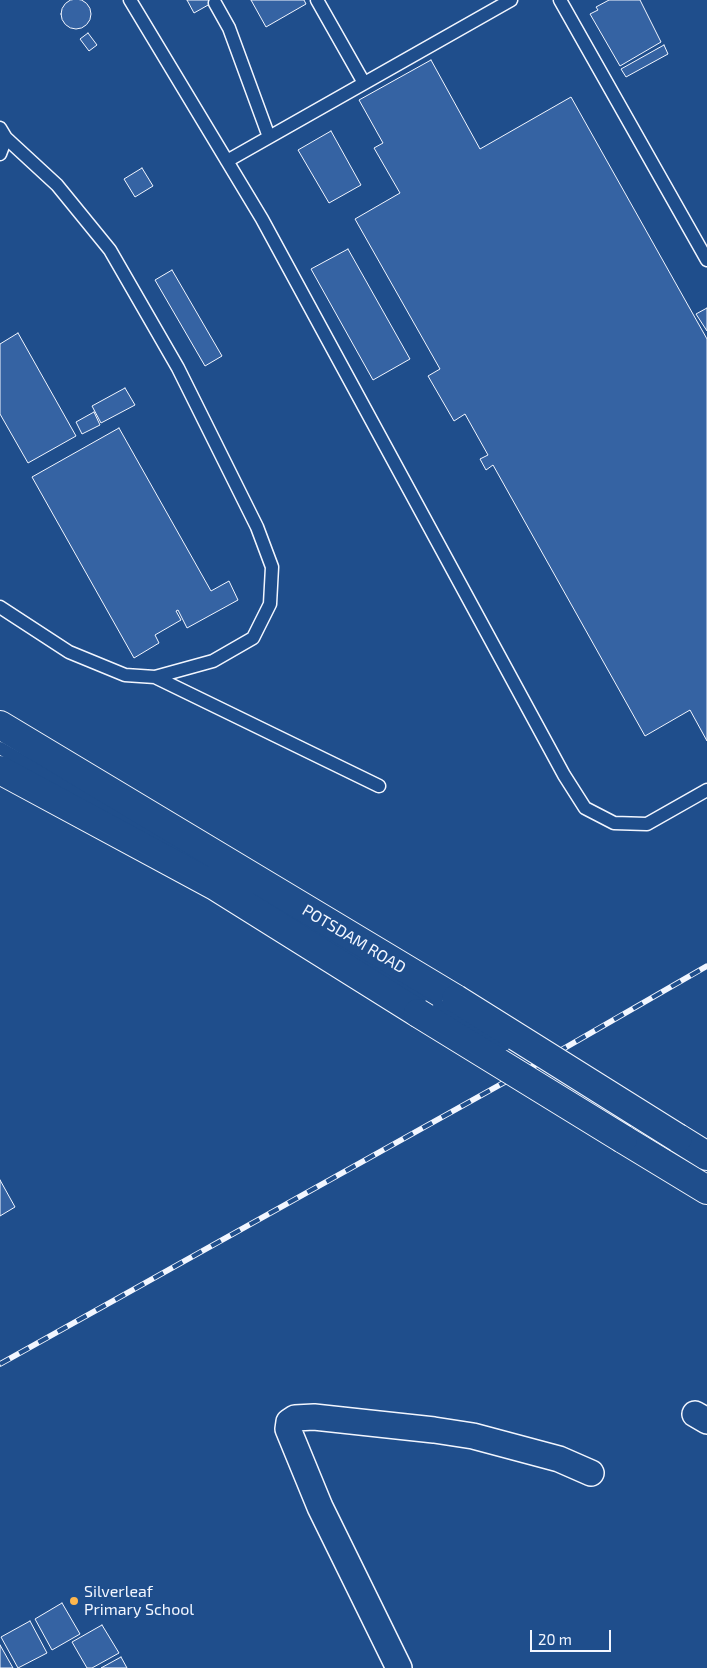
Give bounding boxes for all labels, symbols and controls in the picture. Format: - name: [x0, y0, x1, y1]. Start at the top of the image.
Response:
- street label: POTSDAM ROAD: [299, 901, 409, 977]
- place label: Silverleaf Primary School: [84, 1582, 194, 1620]
- marker: Silverleaf Primary School: [68, 1595, 80, 1607]
- scale bar: [532, 1620, 613, 1652]
- text: 20 m: [538, 1630, 572, 1648]

